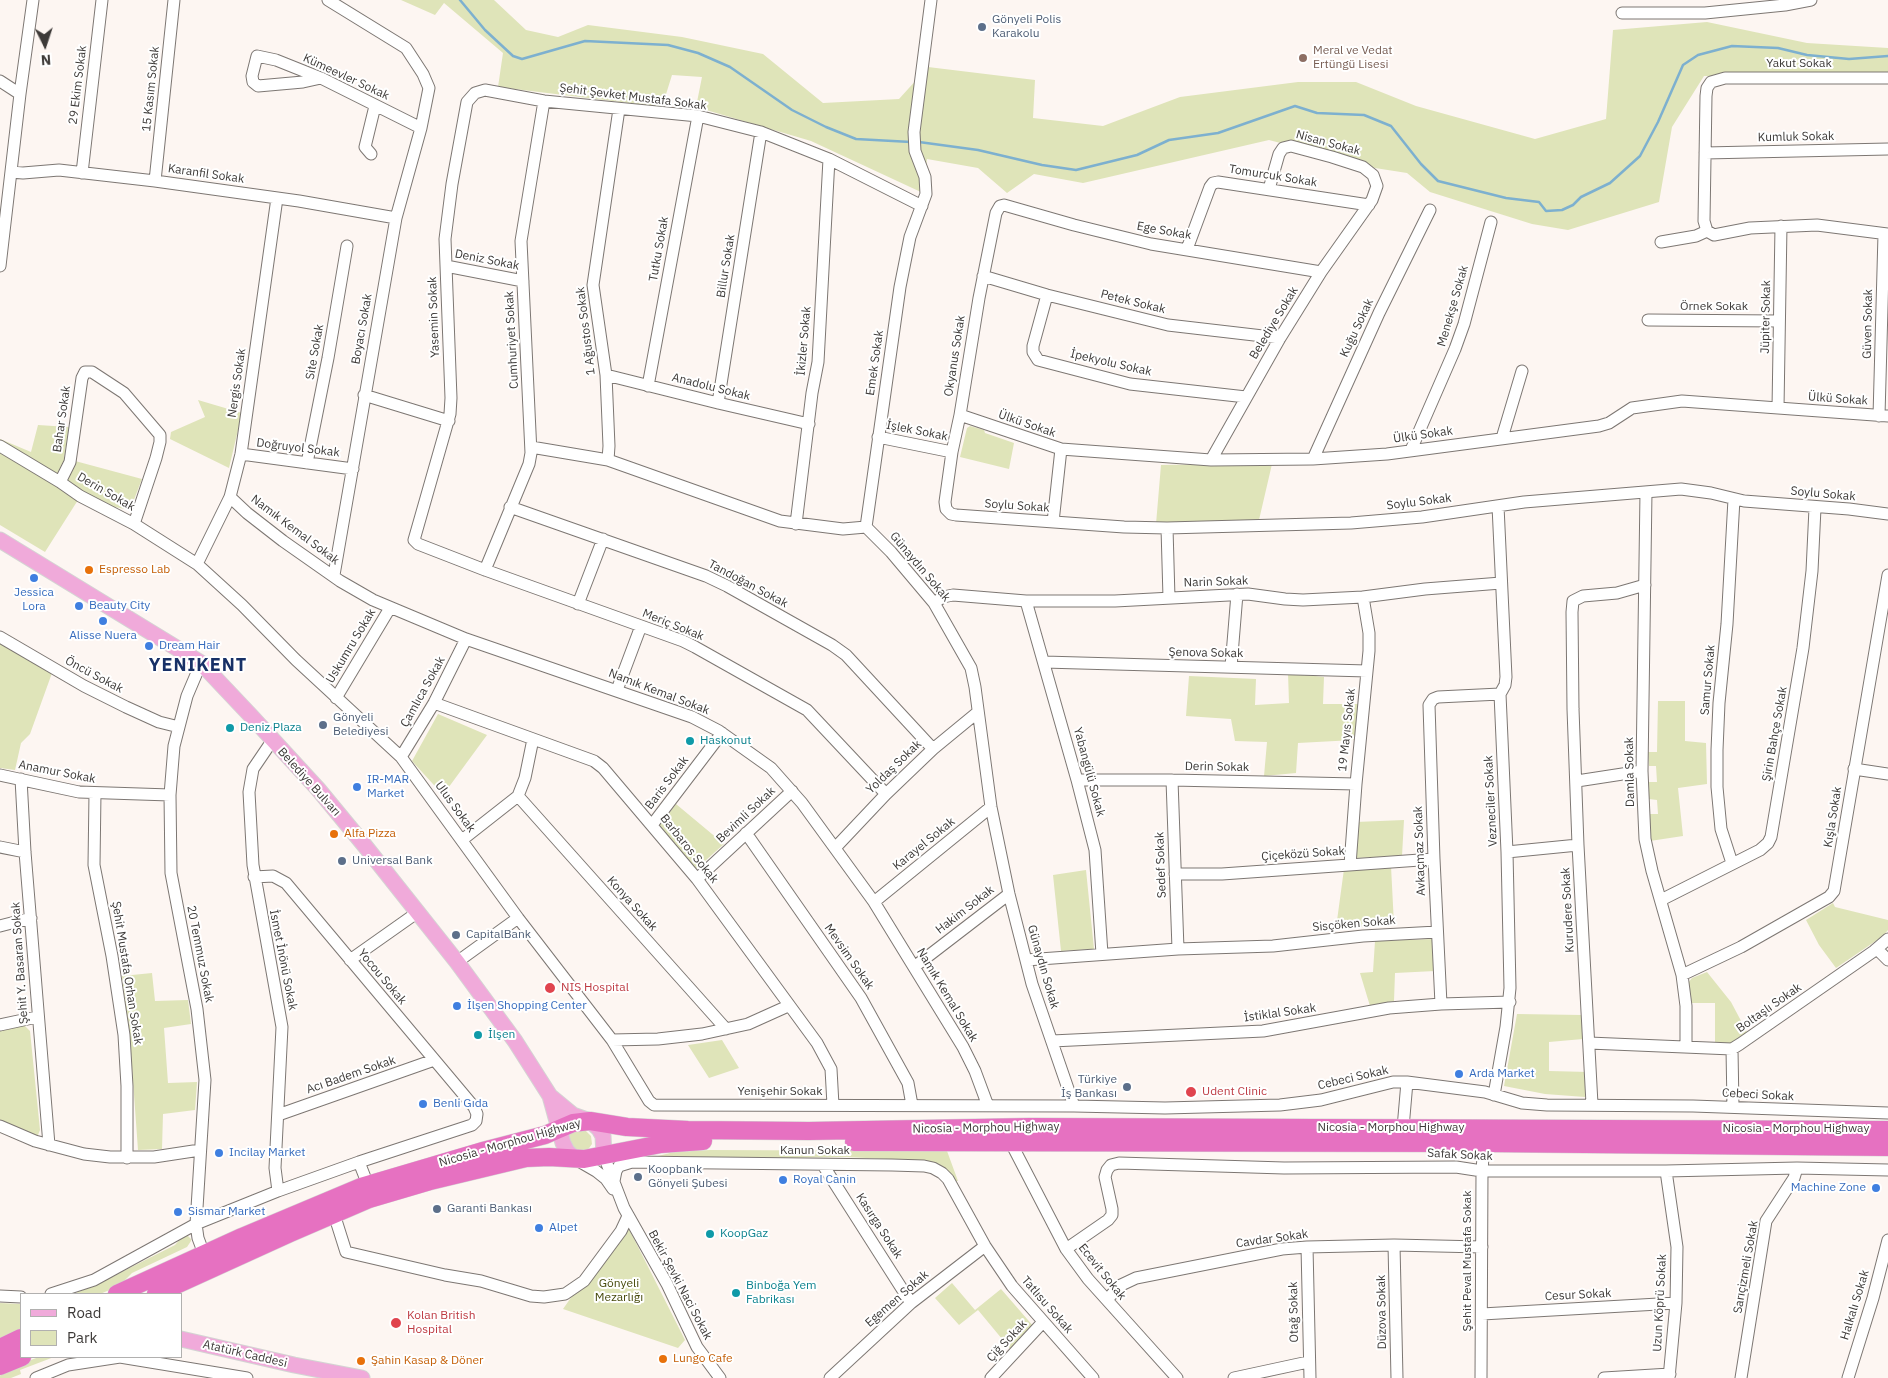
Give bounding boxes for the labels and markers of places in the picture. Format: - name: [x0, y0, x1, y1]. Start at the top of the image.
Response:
- place label: Gönyeli Polis Karakolu: [992, 13, 1061, 41]
- marker: Gönyeli Polis Karakolu: [976, 21, 988, 33]
- place label: Meral ve Vedat Ertüngü Lisesi: [1313, 44, 1393, 72]
- marker: Meral ve Vedat Ertüngü Lisesi: [1297, 52, 1309, 64]
- place label: Espresso Lab: [99, 563, 170, 577]
- marker: Espresso Lab: [83, 564, 95, 576]
- marker: Jessica Lora: [28, 572, 40, 584]
- place label: Jessica Lora: [14, 586, 54, 614]
- place label: Beauty City: [89, 599, 150, 613]
- marker: Beauty City: [73, 600, 85, 612]
- marker: Alisse Nuera: [97, 615, 109, 627]
- place label: Alisse Nuera: [69, 629, 137, 643]
- place label: Dream Hair: [159, 639, 220, 653]
- marker: Dream Hair: [143, 640, 155, 652]
- place label: Gönyeli Belediyesi: [333, 711, 389, 739]
- marker: Gönyeli Belediyesi: [317, 719, 329, 731]
- place label: Deniz Plaza: [240, 721, 302, 735]
- marker: Deniz Plaza: [224, 722, 236, 734]
- place label: Haskonut: [700, 734, 751, 748]
- marker: Haskonut: [684, 735, 696, 747]
- place label: IR-MAR Market: [367, 773, 409, 801]
- marker: IR-MAR Market: [351, 781, 363, 793]
- place label: Alfa Pizza: [344, 827, 396, 841]
- marker: Alfa Pizza: [328, 828, 340, 840]
- place label: Universal Bank: [352, 854, 432, 868]
- marker: Universal Bank: [336, 855, 348, 867]
- place label: CapitalBank: [466, 928, 531, 942]
- marker: CapitalBank: [450, 929, 462, 941]
- marker: NIS Hospital: [543, 981, 557, 995]
- place label: NIS Hospital: [561, 981, 629, 995]
- place label: İlşen Shopping Center: [467, 999, 587, 1013]
- marker: İlşen Shopping Center: [451, 1000, 463, 1012]
- place label: İlşen: [488, 1028, 515, 1042]
- marker: İlşen: [472, 1029, 484, 1041]
- place label: Arda Market: [1469, 1067, 1535, 1081]
- marker: Arda Market: [1453, 1068, 1465, 1080]
- place label: Türkiye İş Bankası: [1061, 1073, 1117, 1101]
- marker: Türkiye İş Bankası: [1121, 1081, 1133, 1093]
- marker: Udent Clinic: [1184, 1085, 1198, 1099]
- place label: Udent Clinic: [1202, 1085, 1267, 1099]
- place label: Benli Gıda: [433, 1097, 488, 1111]
- marker: Benli Gıda: [417, 1098, 429, 1110]
- place label: Incilay Market: [229, 1146, 306, 1160]
- marker: Incilay Market: [213, 1147, 225, 1159]
- place label: Koopbank Gönyeli Şubesi: [648, 1163, 728, 1191]
- marker: Koopbank Gönyeli Şubesi: [632, 1171, 644, 1183]
- place label: Royal Canin: [793, 1173, 856, 1187]
- marker: Royal Canin: [777, 1174, 789, 1186]
- place label: Machine Zone: [1791, 1181, 1866, 1195]
- marker: Machine Zone: [1870, 1182, 1882, 1194]
- place label: Garanti Bankası: [447, 1202, 532, 1216]
- marker: Garanti Bankası: [431, 1203, 443, 1215]
- place label: Sismar Market: [188, 1205, 265, 1219]
- marker: Sismar Market: [172, 1206, 184, 1218]
- place label: Alpet: [549, 1221, 578, 1235]
- marker: Alpet: [533, 1222, 545, 1234]
- place label: KoopGaz: [720, 1227, 768, 1241]
- marker: KoopGaz: [704, 1228, 716, 1240]
- place label: Binboğa Yem Fabrikası: [746, 1279, 816, 1307]
- marker: Binboğa Yem Fabrikası: [730, 1287, 742, 1299]
- place label: Kolan British Hospital: [407, 1309, 475, 1337]
- marker: Kolan British Hospital: [389, 1316, 403, 1330]
- place label: Lungo Cafe: [673, 1352, 733, 1366]
- marker: Lungo Cafe: [657, 1353, 669, 1365]
- place label: Şahin Kasap & Döner: [371, 1354, 483, 1368]
- marker: Şahin Kasap & Döner: [355, 1355, 367, 1367]

